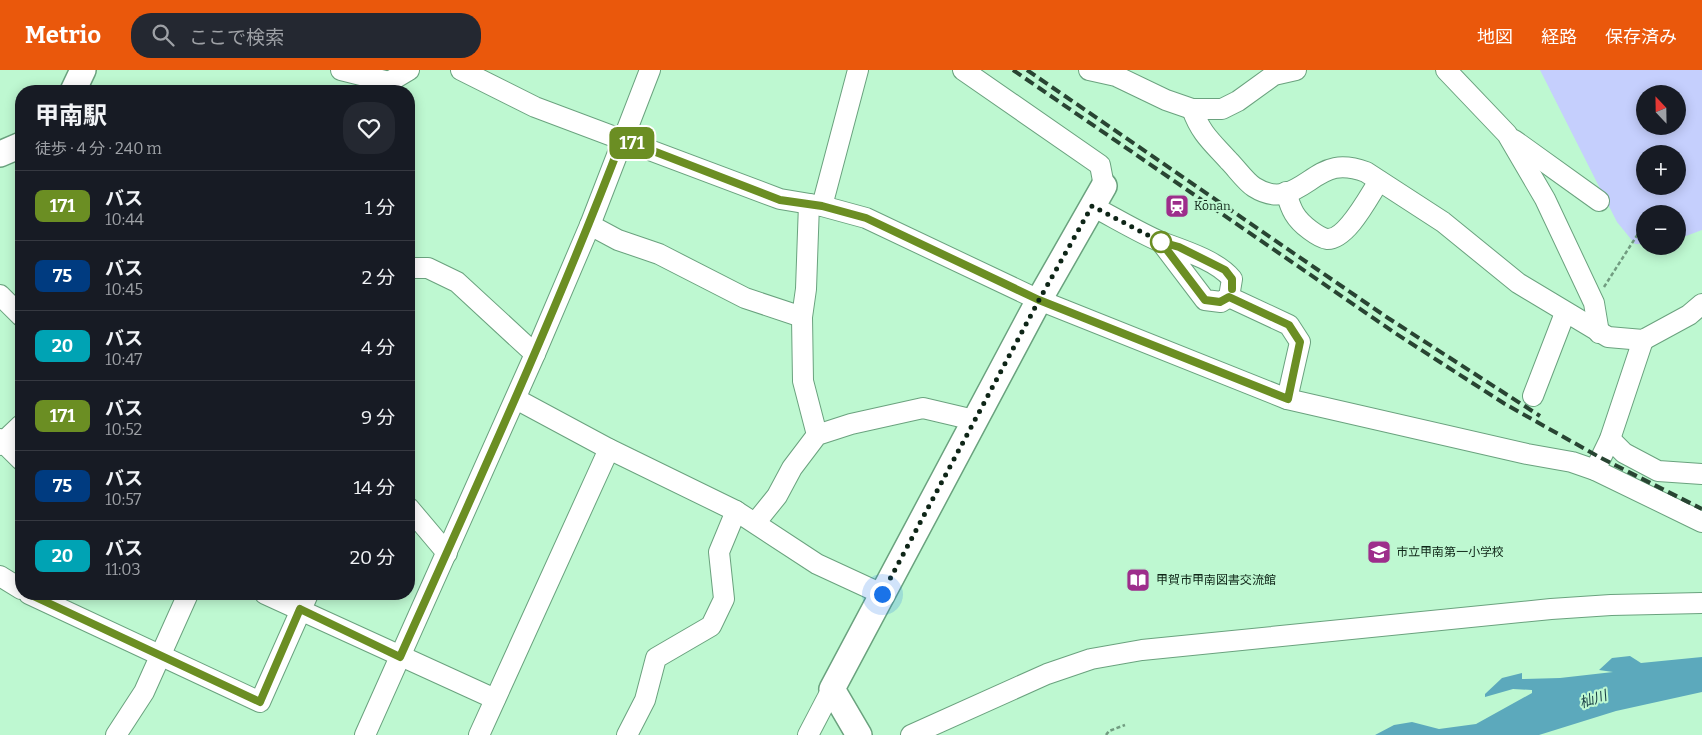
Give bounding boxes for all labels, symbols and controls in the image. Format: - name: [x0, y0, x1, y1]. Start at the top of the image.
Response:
- search box: [131, 13, 481, 58]
- text: Metrio: [25, 21, 101, 49]
- icon: search: [149, 21, 177, 49]
- text: ここで検索: [189, 26, 284, 49]
- text: 地図: [1477, 26, 1513, 48]
- text: 経路: [1541, 26, 1577, 48]
- text: 保存済み: [1605, 26, 1677, 48]
- north arrow: [1636, 85, 1686, 135]
- map controls: [1636, 85, 1686, 255]
- text: 甲南駅: [35, 102, 107, 130]
- button: heart: [343, 102, 395, 154]
- line badge: 171: [603, 127, 661, 159]
- text: 171: [619, 132, 645, 154]
- text: 徒歩 · 4 分 · 240 m: [35, 139, 162, 158]
- button: +: [1636, 145, 1686, 195]
- text: バス: [105, 187, 143, 210]
- station icon: Kōnan: [1164, 193, 1190, 219]
- text: 171: [50, 195, 75, 217]
- text: 1 分: [364, 196, 395, 219]
- place label: Kōnan: [1194, 199, 1231, 213]
- button: −: [1636, 205, 1686, 255]
- text: 10:44: [105, 210, 144, 229]
- unlabelled marker: [1150, 231, 1172, 253]
- text: バス: [105, 257, 143, 280]
- text: 75: [53, 265, 72, 287]
- text: 2 分: [362, 266, 395, 289]
- text: 10:45: [105, 280, 143, 299]
- text: バス: [105, 327, 143, 350]
- text: 20: [52, 335, 73, 357]
- text: 4 分: [361, 336, 395, 359]
- text: 10:47: [105, 350, 142, 369]
- text: バス: [105, 397, 143, 420]
- text: 171: [50, 405, 75, 427]
- text: 9 分: [361, 406, 395, 429]
- text: 10:52: [105, 420, 142, 439]
- text: バス: [105, 467, 143, 490]
- text: 75: [53, 475, 72, 497]
- text: 14 分: [353, 476, 395, 499]
- text: 10:57: [105, 490, 141, 509]
- text: バス: [105, 537, 143, 560]
- school or university icon: 市立甲南第一小学校: [1366, 539, 1392, 565]
- text: 20: [52, 545, 73, 567]
- place label: 市立甲南第一小学校: [1396, 545, 1504, 559]
- text: 20 分: [350, 546, 395, 569]
- text: 11:03: [105, 560, 141, 579]
- library icon: 甲賀市甲南図書交流館: [1125, 567, 1151, 593]
- place label: 甲賀市甲南図書交流館: [1156, 573, 1276, 587]
- your location: [870, 582, 895, 607]
- water label: 杣川: [1577, 686, 1611, 712]

